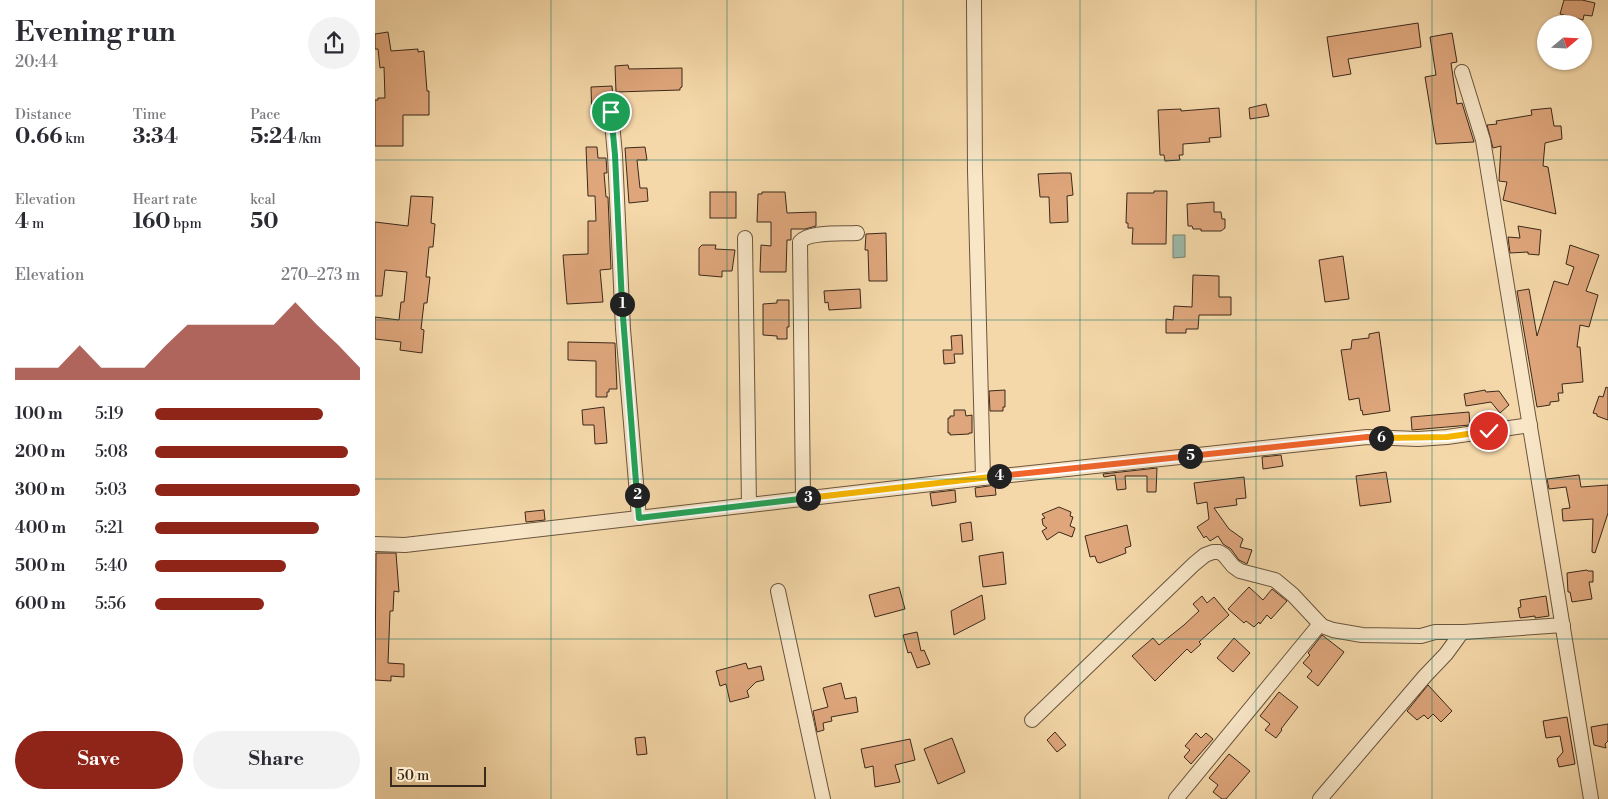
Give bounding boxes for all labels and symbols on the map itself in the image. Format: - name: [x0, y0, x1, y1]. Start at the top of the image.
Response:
- north arrow: [1537, 15, 1593, 70]
- pin: [590, 91, 632, 133]
- pin: 1: [609, 292, 635, 316]
- pin: [1468, 410, 1510, 452]
- pin: 6: [1369, 426, 1393, 450]
- pin: 5: [1177, 444, 1203, 468]
- pin: 4: [987, 464, 1011, 488]
- pin: 2: [625, 482, 649, 508]
- pin: 3: [795, 486, 821, 510]
- scale bar: [390, 764, 486, 787]

